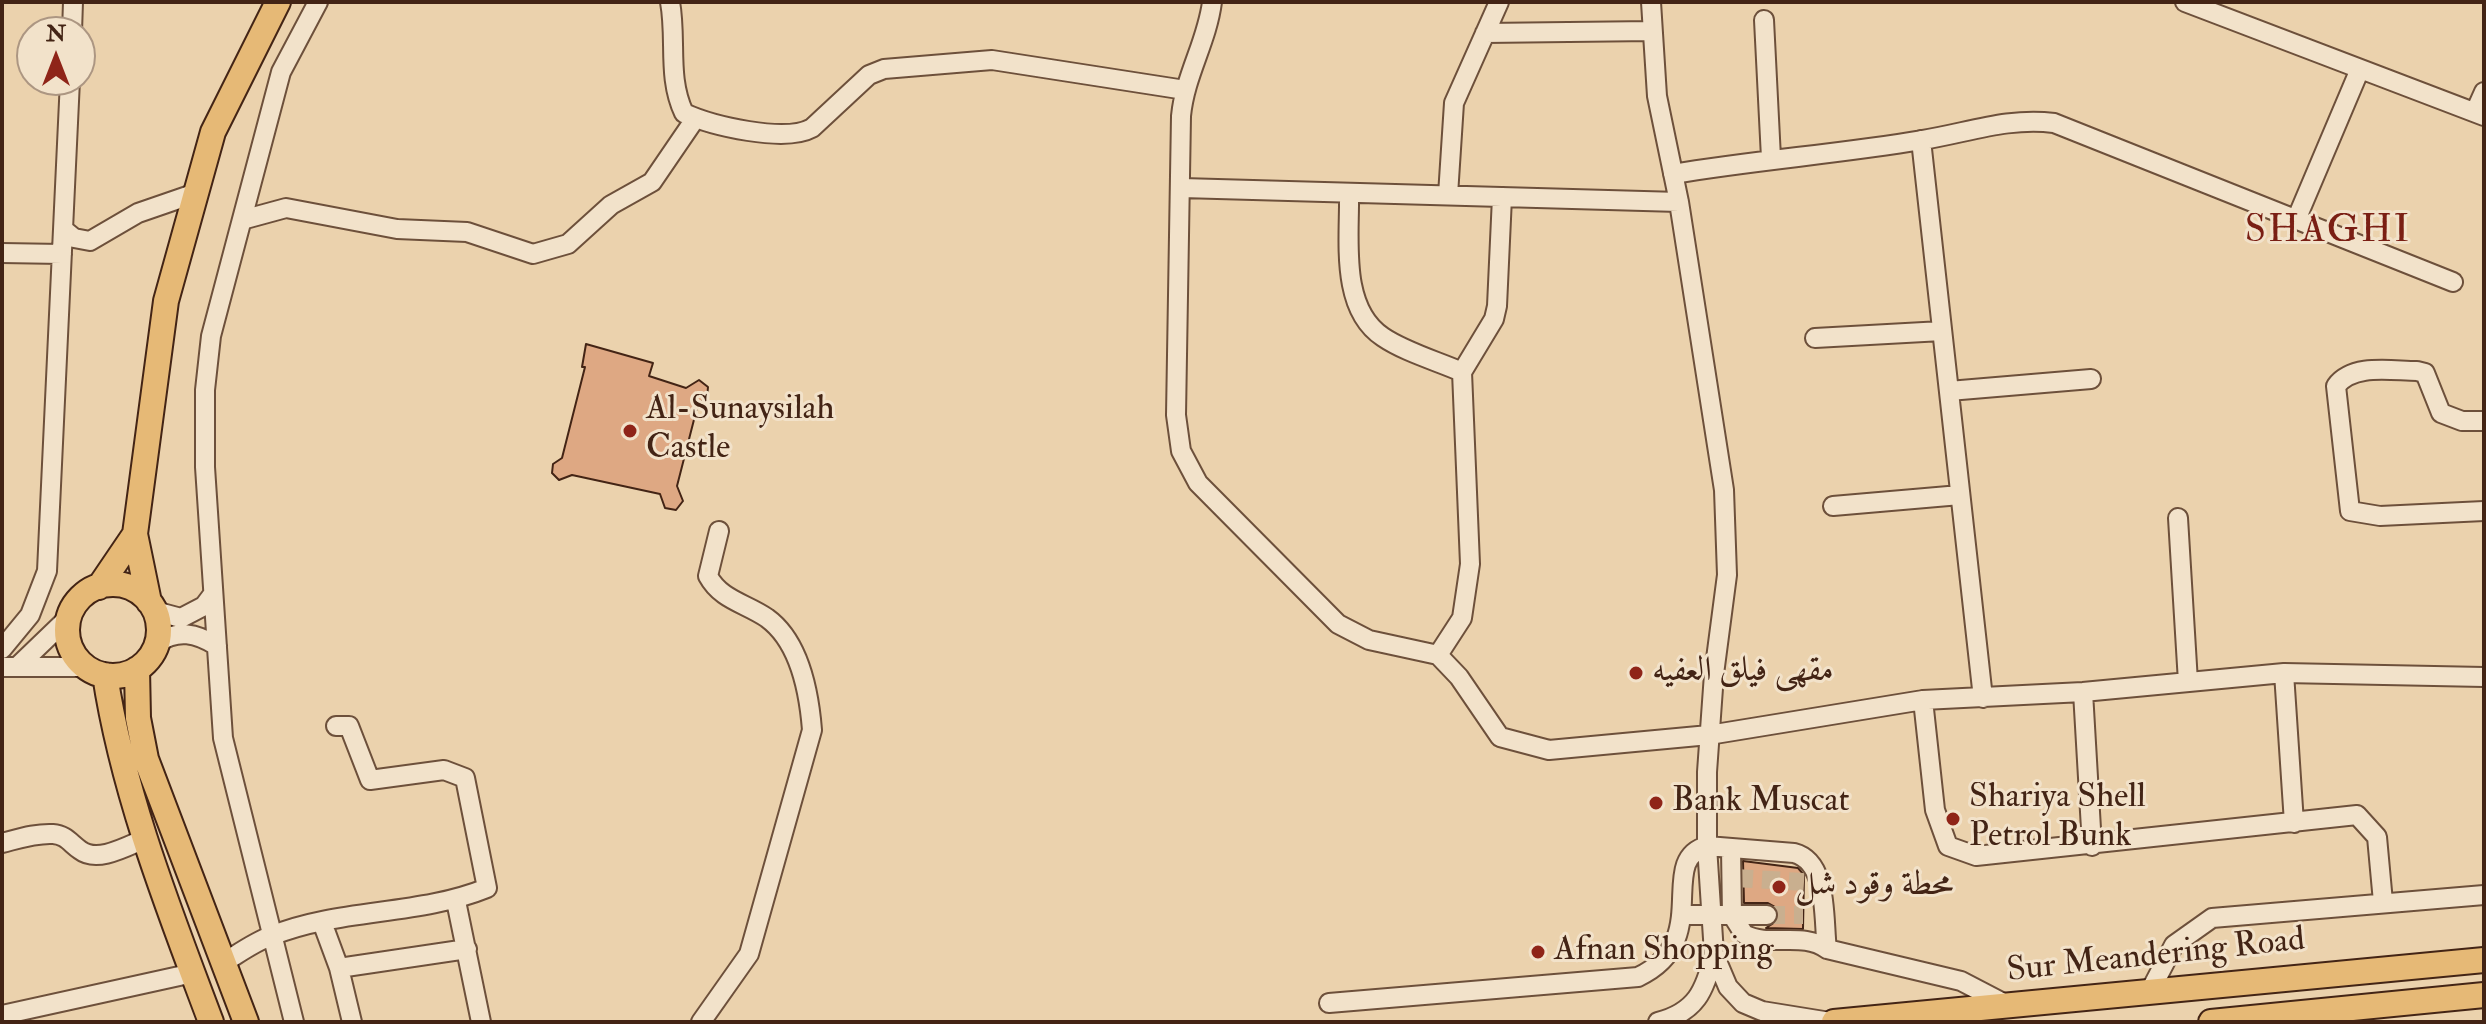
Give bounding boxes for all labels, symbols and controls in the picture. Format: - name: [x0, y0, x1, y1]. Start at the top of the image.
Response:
- north arrow: [16, 16, 96, 96]
- text: N: [46, 20, 66, 48]
- district label: SHAGHI: [2245, 210, 2411, 256]
- place label: Al-Sunaysilah Castle: [646, 391, 834, 470]
- marker: Al-Sunaysilah Castle: [621, 422, 639, 440]
- place label: مقهى فيلق العفيه: [1652, 653, 1834, 693]
- marker: مقهى فيلق العفيه: [1627, 664, 1645, 682]
- place label: Shariya Shell Petrol Bunk: [1969, 779, 2146, 858]
- place label: Bank Muscat: [1672, 783, 1850, 823]
- marker: Bank Muscat: [1647, 794, 1665, 812]
- marker: Shariya Shell Petrol Bunk: [1944, 810, 1962, 828]
- place label: محطة وقود شل: [1795, 867, 1953, 907]
- marker: محطة وقود شل: [1770, 878, 1788, 896]
- street label: Sur Meandering Road: [2005, 921, 2307, 993]
- place label: Afnan Shopping: [1554, 932, 1773, 972]
- marker: Afnan Shopping: [1529, 943, 1547, 961]

